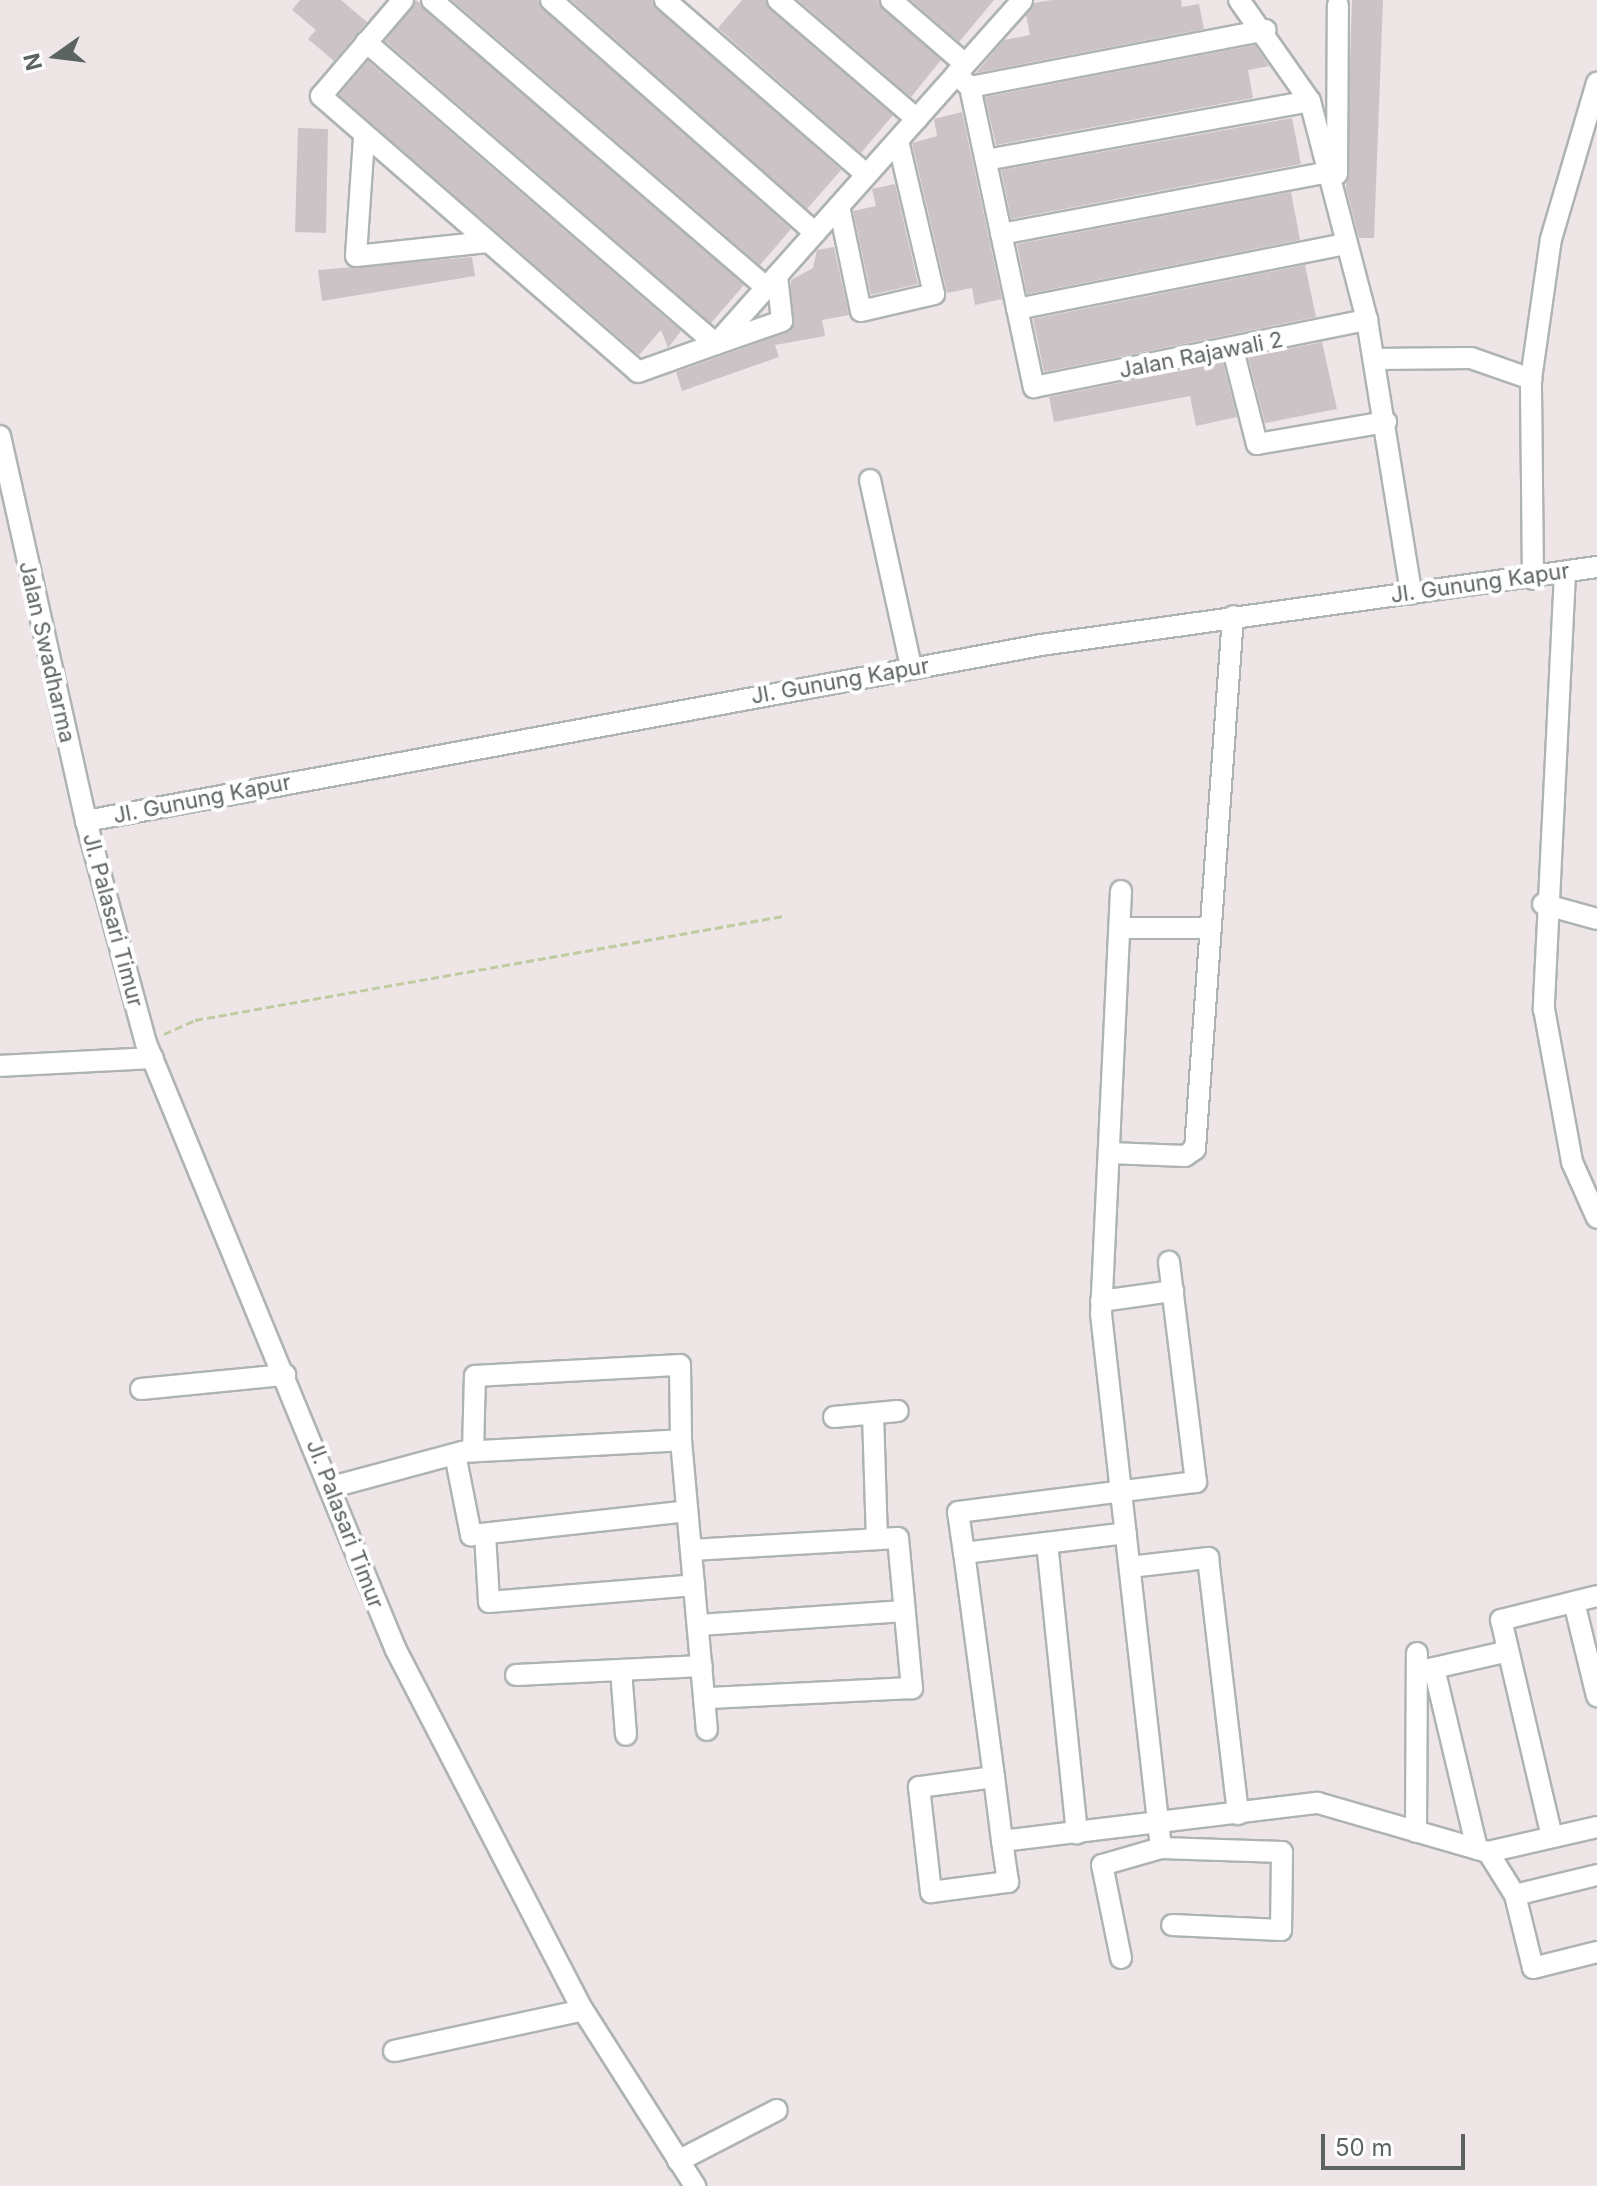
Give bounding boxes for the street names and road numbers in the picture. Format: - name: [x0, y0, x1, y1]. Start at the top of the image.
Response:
- street label: Jalan Rajawali 2: [1117, 326, 1285, 384]
- street label: Jl. Gunung Kapur: [1389, 557, 1571, 609]
- street label: Jalan Swadharma: [13, 559, 81, 745]
- street label: Jl. Gunung Kapur: [749, 652, 931, 710]
- street label: Jl. Gunung Kapur: [111, 769, 293, 829]
- street label: Jl. Palasari Timur: [77, 830, 149, 1010]
- street label: Jl. Palasari Timur: [301, 1436, 389, 1612]

